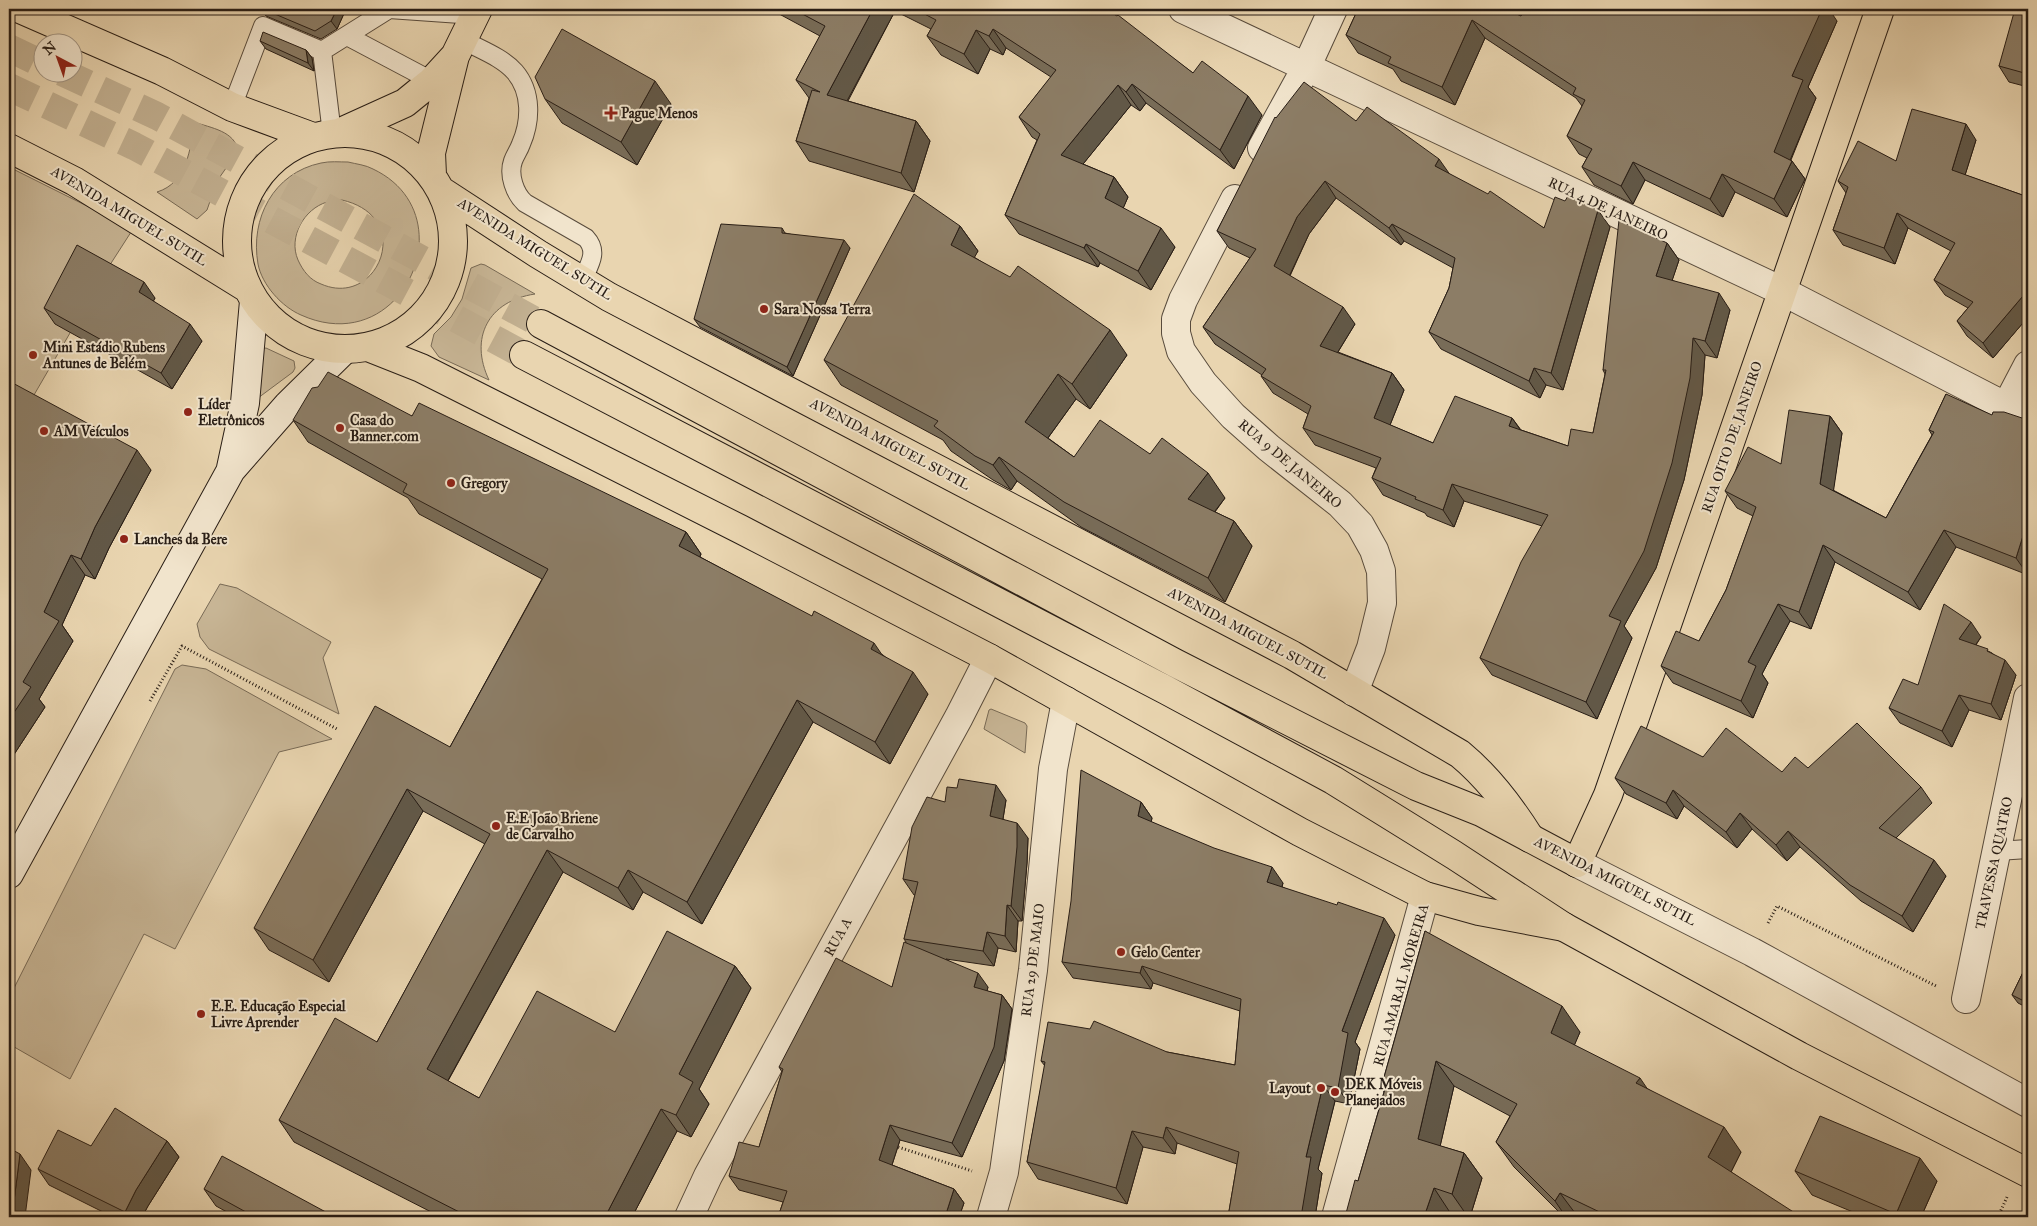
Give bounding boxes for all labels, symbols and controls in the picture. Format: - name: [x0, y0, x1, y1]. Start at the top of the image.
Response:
- north arrow: [32, 32, 82, 82]
- text: N: [40, 38, 60, 59]
- place label: Pague Menos: [621, 105, 698, 123]
- marker: Pague Menos: [605, 107, 617, 119]
- street label: AVENIDA MIGUEL SUTIL: [47, 162, 211, 270]
- street label: RUA 4 DE JANEIRO: [1545, 174, 1671, 245]
- street label: AVENIDA MIGUEL SUTIL: [454, 194, 616, 304]
- place label: Sara Nossa Terra: [774, 301, 872, 318]
- marker: Sara Nossa Terra: [758, 303, 770, 315]
- place label: Mini Estádio Rubens Antunes de Belém: [42, 339, 165, 372]
- marker: Mini Estádio Rubens Antunes de Belém: [27, 349, 39, 361]
- street label: RUA OITO DE JANEIRO: [1698, 359, 1767, 515]
- street label: AVENIDA MIGUEL SUTIL: [806, 394, 974, 494]
- place label: Líder Eletrônicos: [198, 396, 264, 429]
- marker: Líder Eletrônicos: [182, 406, 194, 418]
- place label: Casa do Banner.com: [350, 412, 419, 445]
- street label: RUA 9 DE JANEIRO: [1234, 416, 1345, 513]
- marker: Casa do Banner.com: [334, 422, 346, 434]
- place label: AM Veículos: [53, 423, 129, 440]
- marker: AM Veículos: [38, 425, 50, 437]
- place label: Gregory: [461, 475, 509, 493]
- marker: Gregory: [445, 477, 457, 489]
- place label: Lanches da Bere: [134, 531, 228, 548]
- marker: Lanches da Bere: [118, 533, 130, 545]
- street label: AVENIDA MIGUEL SUTIL: [1164, 583, 1332, 683]
- street label: TRAVESSA QUATRO: [1972, 795, 2016, 931]
- place label: E.E João Briene de Carvalho: [506, 810, 598, 843]
- marker: E.E João Briene de Carvalho: [490, 820, 502, 832]
- street label: AVENIDA MIGUEL SUTIL: [1530, 832, 1699, 930]
- street label: RUA AMARAL MOREIRA: [1370, 901, 1433, 1068]
- street label: RUA 29 DE MAIO: [1018, 902, 1048, 1018]
- street label: RUA A: [820, 914, 856, 959]
- place label: Gelo Center: [1131, 944, 1201, 961]
- marker: Gelo Center: [1115, 946, 1127, 958]
- place label: E.E. Educação Especial Livre Aprender: [211, 998, 347, 1032]
- marker: E.E. Educação Especial Livre Aprender: [195, 1008, 207, 1020]
- place label: DEK Móveis Planejados: [1345, 1076, 1422, 1110]
- place label: Layout: [1269, 1080, 1311, 1098]
- marker: Layout: [1315, 1082, 1327, 1094]
- marker: DEK Móveis Planejados: [1329, 1086, 1341, 1098]

